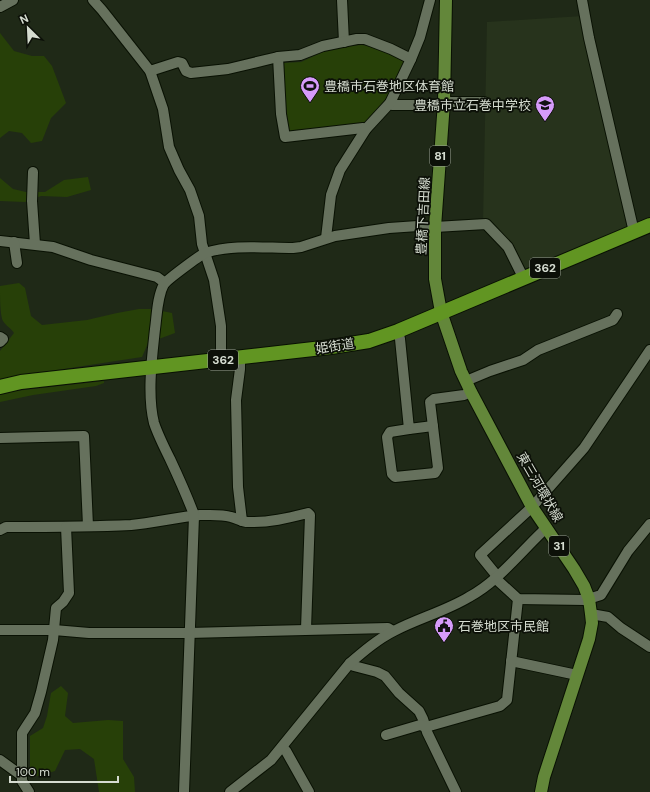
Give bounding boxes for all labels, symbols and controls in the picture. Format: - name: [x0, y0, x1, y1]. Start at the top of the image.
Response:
- north arrow: [8, 8, 48, 48]
- text: N: [17, 11, 30, 27]
- sports icon: 豊橋市石巻地区体育館: [299, 75, 321, 103]
- place label: 豊橋市石巻地区体育館: [324, 78, 454, 95]
- school or university icon: 豊橋市立石巻中学校: [534, 94, 556, 122]
- place label: 豊橋市立石巻中学校: [414, 97, 531, 114]
- road number: 81: [430, 146, 450, 166]
- street label: 豊橋下吉田線: [412, 177, 434, 255]
- road number: 362: [530, 258, 560, 278]
- street label: 姫街道: [314, 335, 356, 357]
- road number: 362: [208, 350, 238, 370]
- street label: 東三河環状線: [513, 449, 567, 525]
- road number: 31: [549, 536, 569, 556]
- public building icon: 石巻地区市民館: [433, 615, 455, 643]
- place label: 石巻地区市民館: [458, 618, 549, 635]
- scale bar: [10, 758, 118, 784]
- text: 100 m: [16, 764, 50, 780]

